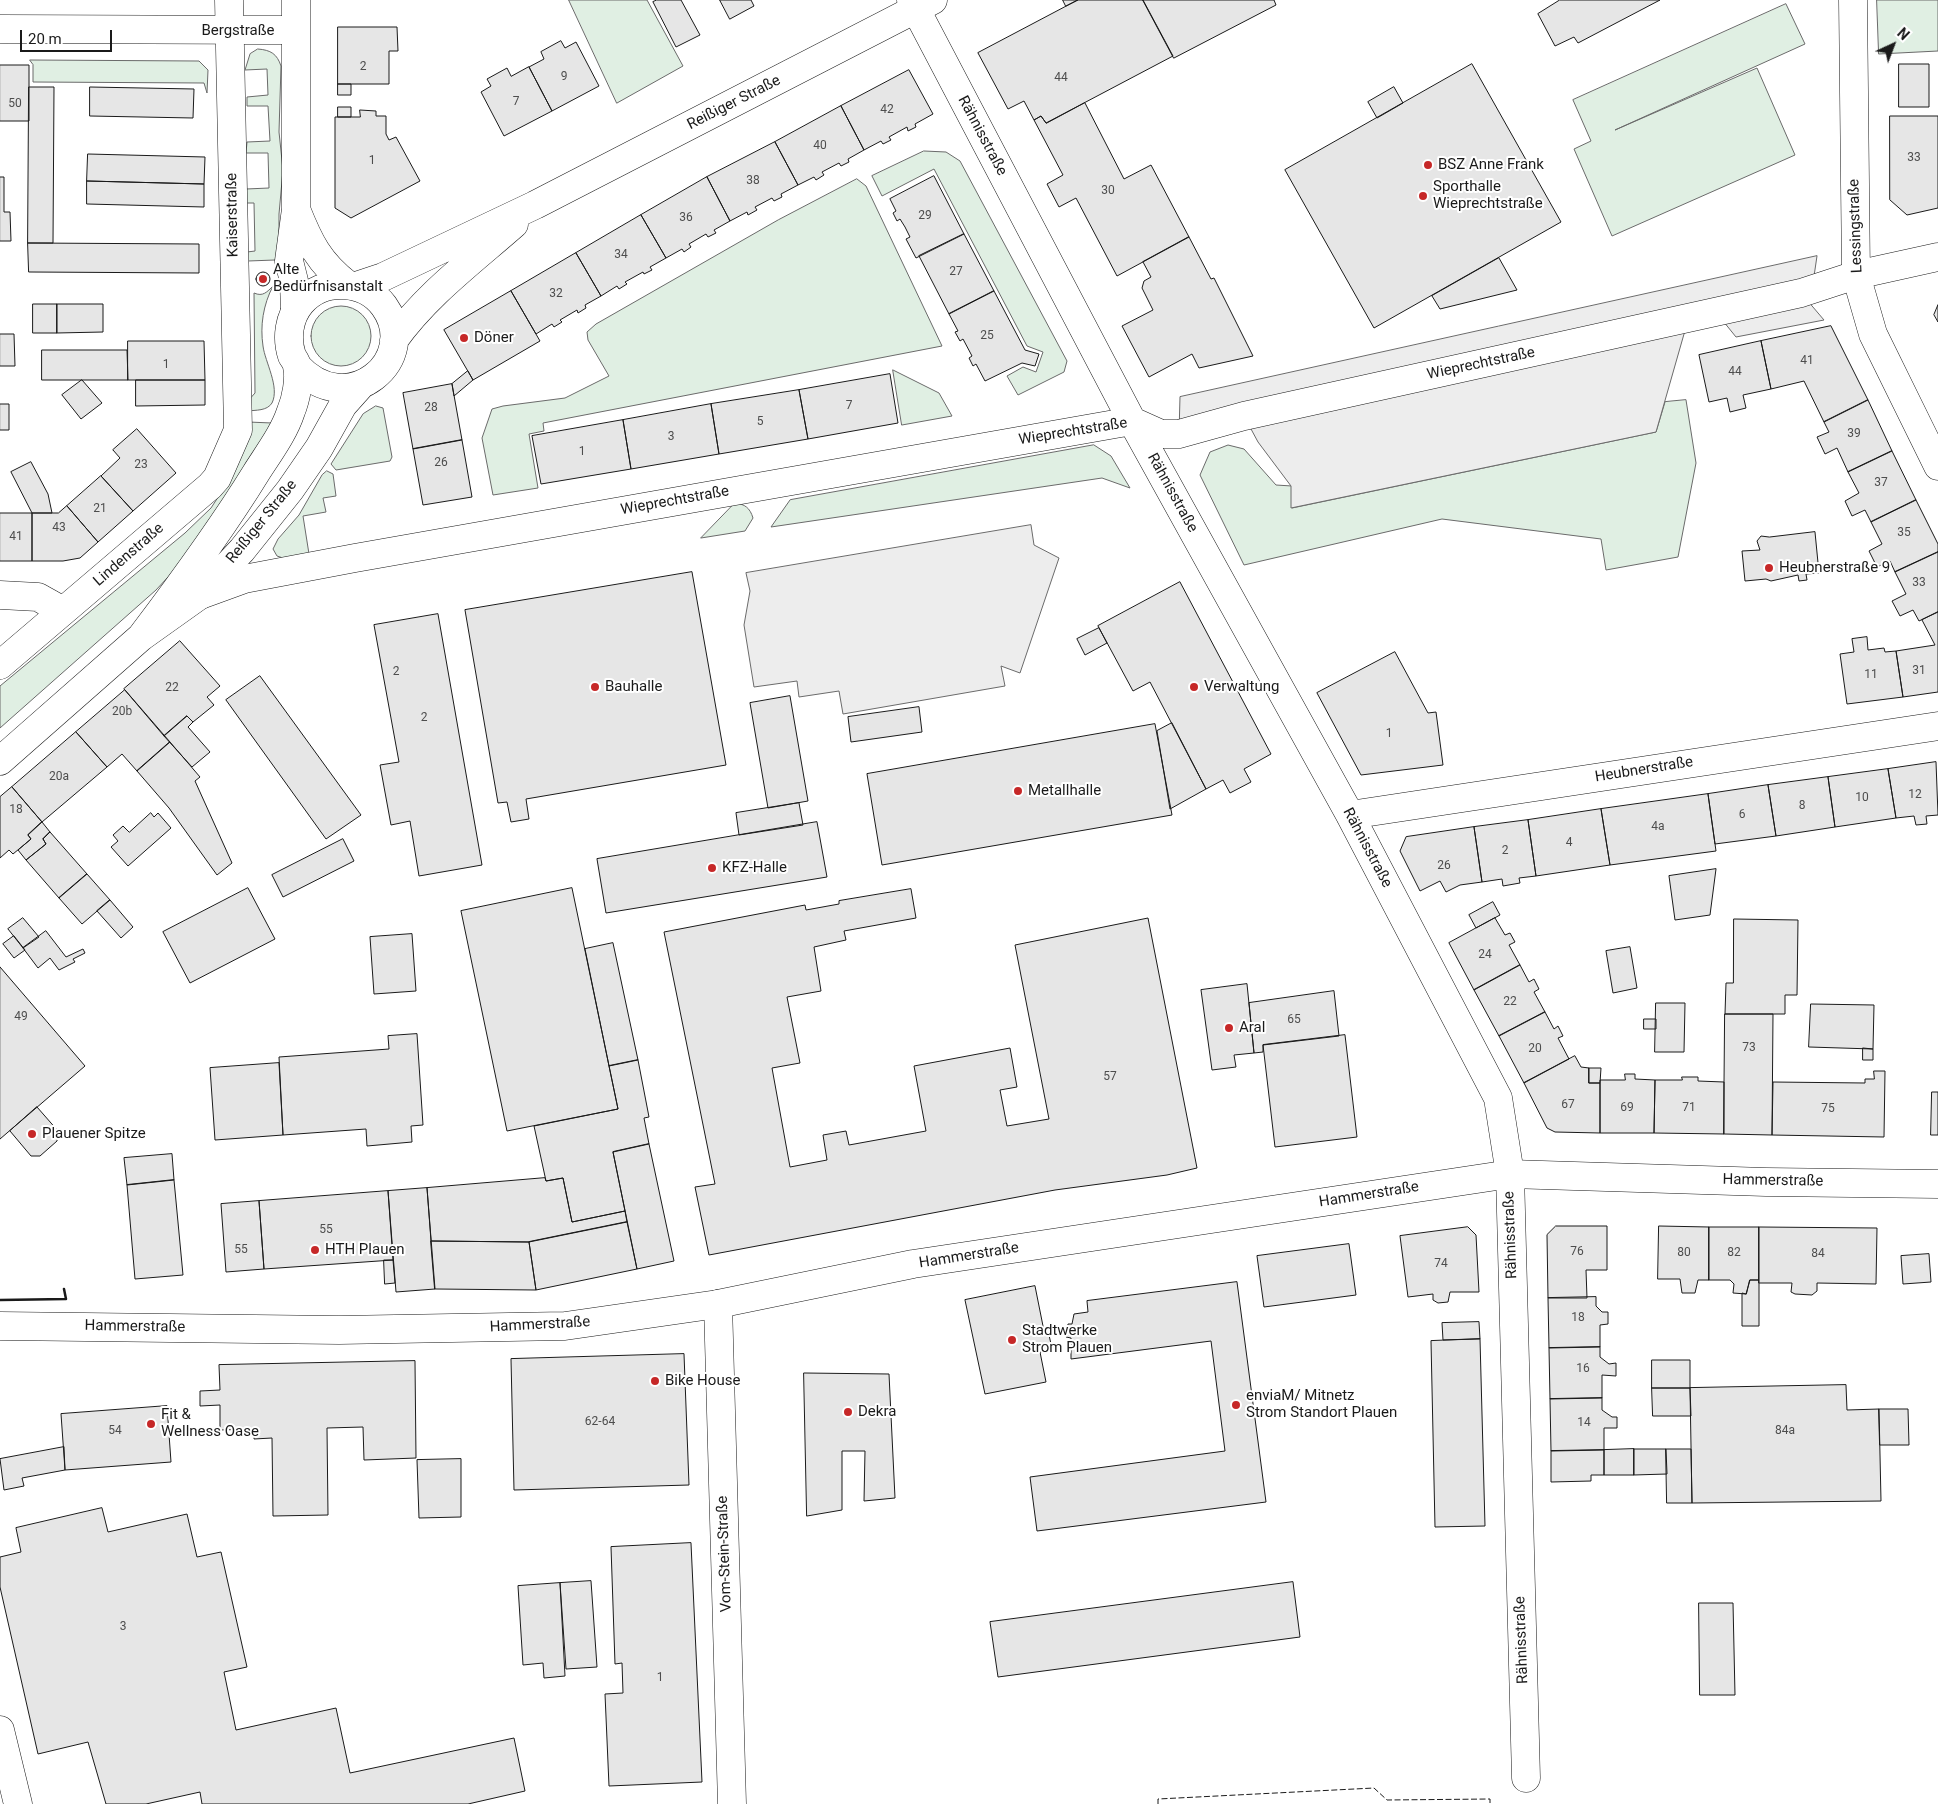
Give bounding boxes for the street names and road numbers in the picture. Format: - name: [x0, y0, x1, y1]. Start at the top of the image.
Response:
- street label: Bergstraße: [201, 22, 275, 40]
- street label: Reißiger Straße: [684, 72, 784, 134]
- street label: Rähnisstraße: [953, 93, 1011, 179]
- street label: Kaiserstraße: [223, 173, 243, 257]
- street label: Lessingstraße: [1845, 179, 1867, 273]
- street label: Wieprechtstraße: [1425, 344, 1537, 384]
- street label: Wieprechtstraße: [1017, 415, 1129, 449]
- street label: Rähnisstraße: [1143, 450, 1201, 536]
- street label: Reißiger Straße: [223, 477, 301, 567]
- street label: Wieprechtstraße: [619, 483, 731, 519]
- street label: Lindenstraße: [90, 520, 168, 590]
- street label: Heubnerstraße: [1594, 753, 1694, 787]
- street label: Rähnisstraße: [1338, 805, 1396, 891]
- street label: Hammerstraße: [1723, 1171, 1823, 1191]
- street label: Hammerstraße: [1318, 1178, 1420, 1212]
- street label: Rähnisstraße: [1500, 1191, 1522, 1279]
- street label: Hammerstraße: [918, 1239, 1020, 1273]
- street label: Hammerstraße: [489, 1313, 591, 1337]
- street label: Hammerstraße: [85, 1317, 185, 1337]
- street label: Vom-Stein-Straße: [714, 1495, 736, 1613]
- street label: Rähnisstraße: [1511, 1596, 1533, 1684]

